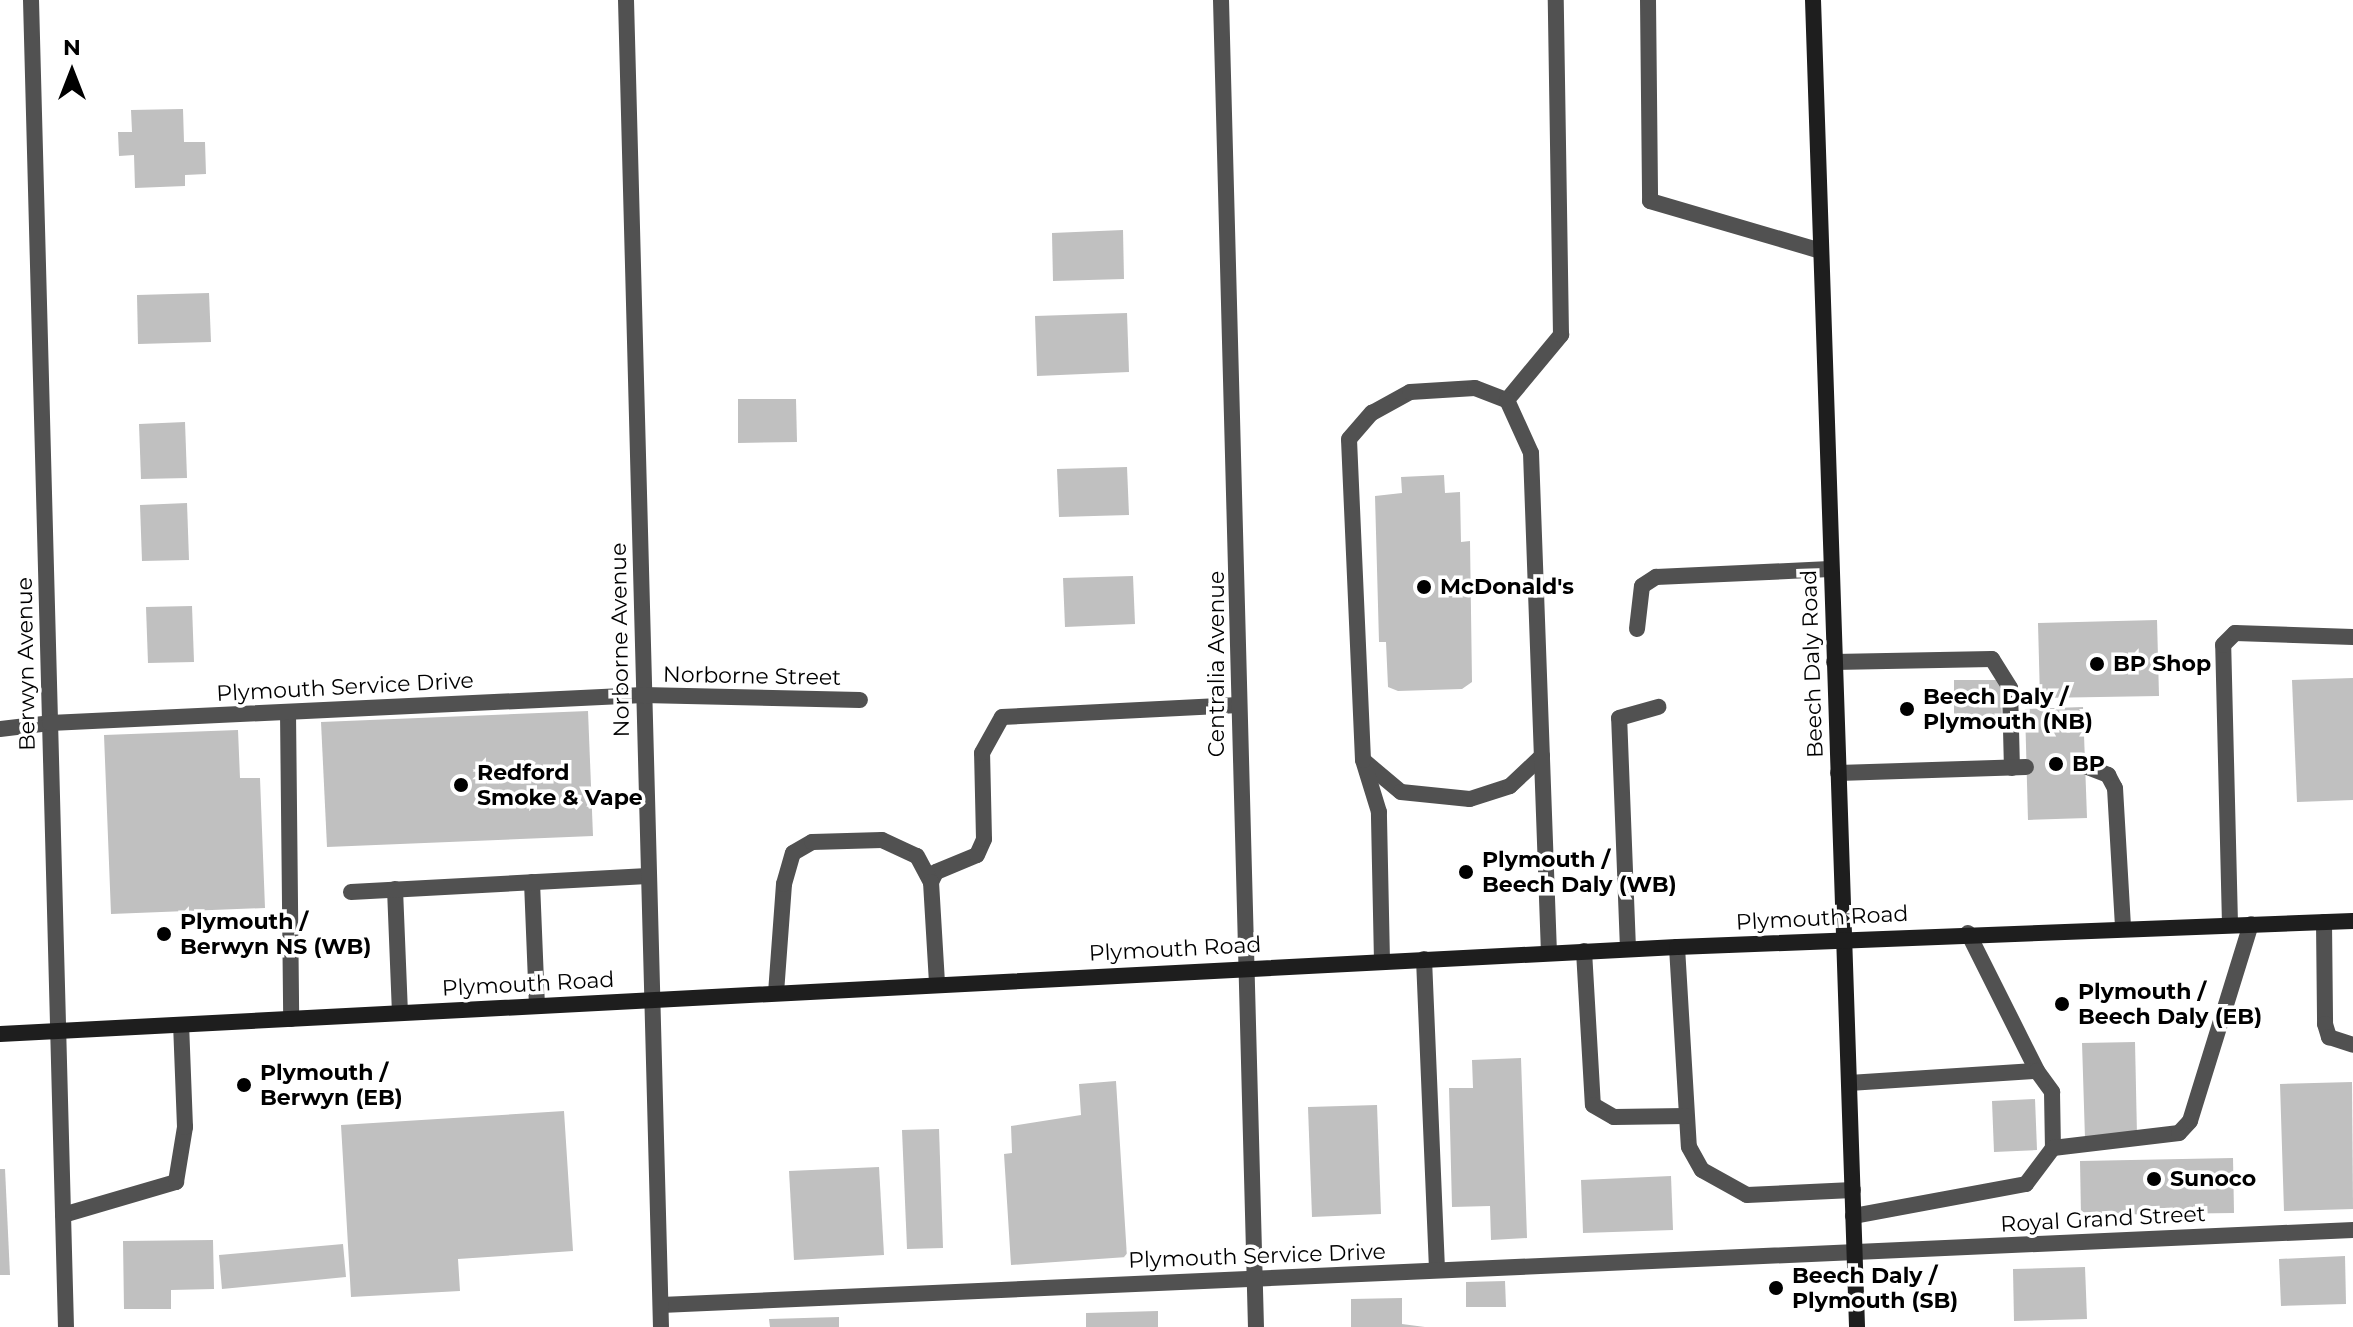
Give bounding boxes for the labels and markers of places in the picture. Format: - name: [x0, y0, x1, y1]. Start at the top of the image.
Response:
- place label: McDonald's: [1440, 574, 1574, 600]
- marker: McDonald's: [1415, 578, 1433, 596]
- place label: BP Shop: [2113, 651, 2211, 677]
- marker: BP Shop: [2088, 655, 2106, 673]
- place label: Beech Daly / Plymouth (NB): [1923, 683, 2093, 734]
- marker: Beech Daly / Plymouth (NB): [1898, 700, 1916, 718]
- place label: BP: [2072, 751, 2105, 777]
- marker: BP: [2047, 755, 2065, 773]
- place label: Redford Smoke & Vape: [477, 759, 643, 810]
- marker: Redford Smoke & Vape: [452, 776, 470, 794]
- place label: Plymouth / Beech Daly (WB): [1482, 846, 1677, 898]
- marker: Plymouth / Beech Daly (WB): [1457, 863, 1475, 881]
- place label: Plymouth / Berwyn NS (WB): [180, 908, 371, 960]
- marker: Plymouth / Berwyn NS (WB): [155, 925, 173, 943]
- place label: Plymouth / Beech Daly (EB): [2078, 978, 2262, 1030]
- marker: Plymouth / Beech Daly (EB): [2053, 995, 2071, 1013]
- place label: Plymouth / Berwyn (EB): [260, 1059, 403, 1110]
- marker: Plymouth / Berwyn (EB): [235, 1076, 253, 1094]
- place label: Sunoco: [2170, 1166, 2256, 1192]
- marker: Sunoco: [2145, 1170, 2163, 1188]
- place label: Beech Daly / Plymouth (SB): [1792, 1262, 1958, 1314]
- marker: Beech Daly / Plymouth (SB): [1767, 1279, 1785, 1297]

